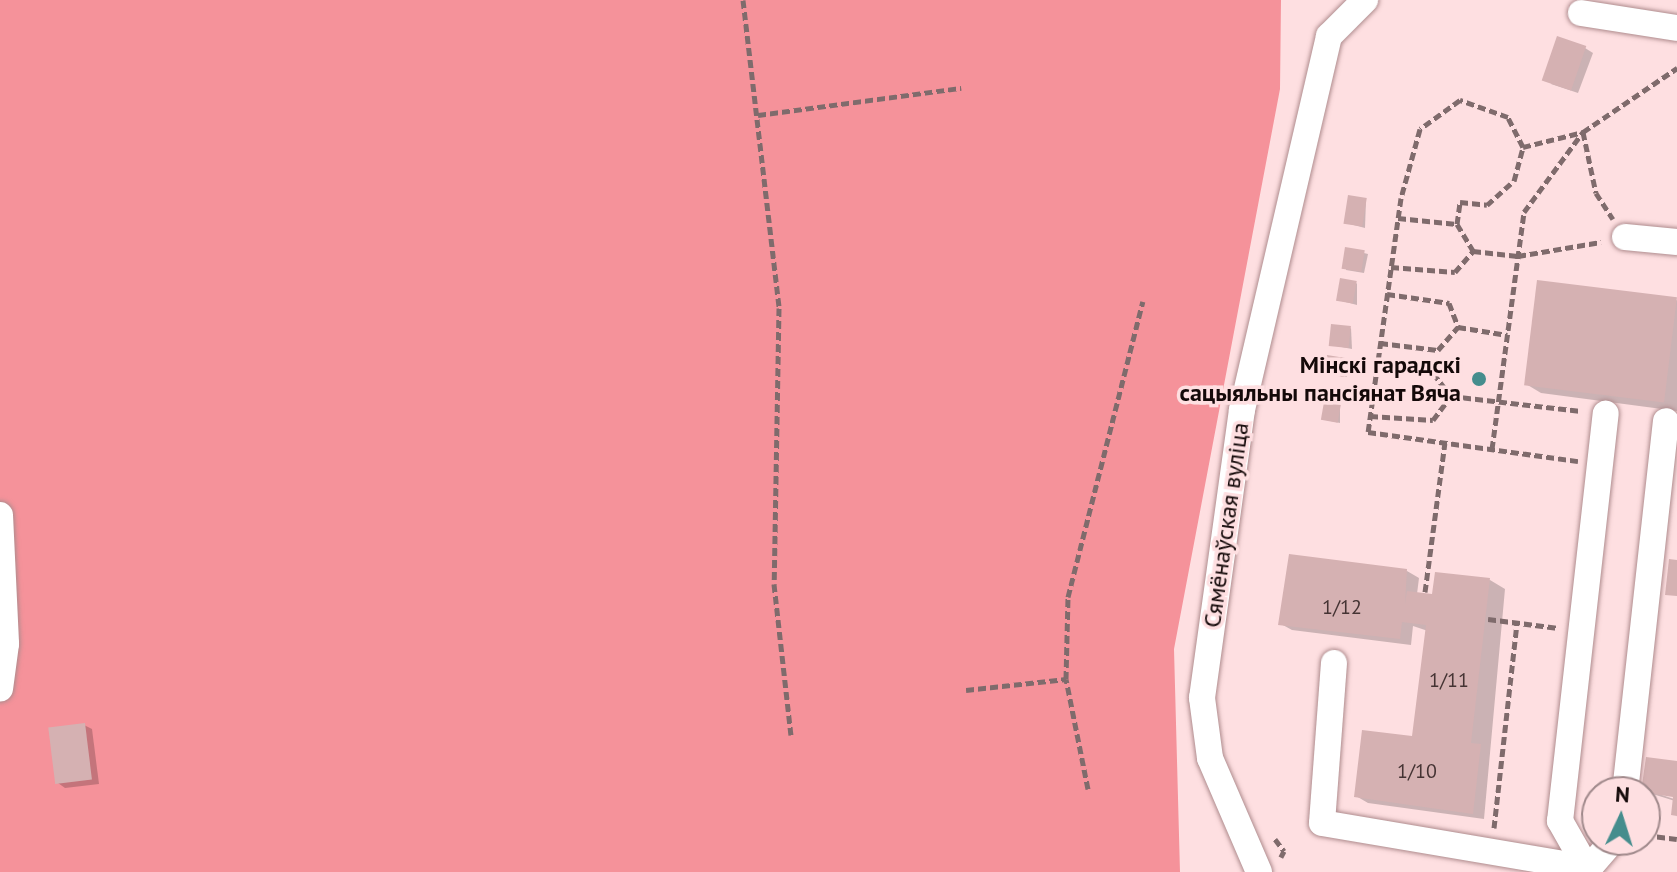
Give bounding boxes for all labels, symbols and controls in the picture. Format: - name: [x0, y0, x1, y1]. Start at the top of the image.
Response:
- place label: Мінскі гарадскі сацыяльны пансіянат Вяча: [1179, 351, 1461, 407]
- marker: Мінскі гарадскі сацыяльны пансіянат Вяча: [1468, 368, 1490, 390]
- street label: Сямёнаўская вуліца: [1197, 421, 1255, 629]
- house number: 1/12: [1322, 595, 1362, 619]
- house number: 1/11: [1429, 668, 1469, 692]
- house number: 1/10: [1397, 759, 1437, 783]
- north arrow: [1581, 776, 1661, 856]
- text: N: [1614, 780, 1631, 809]

